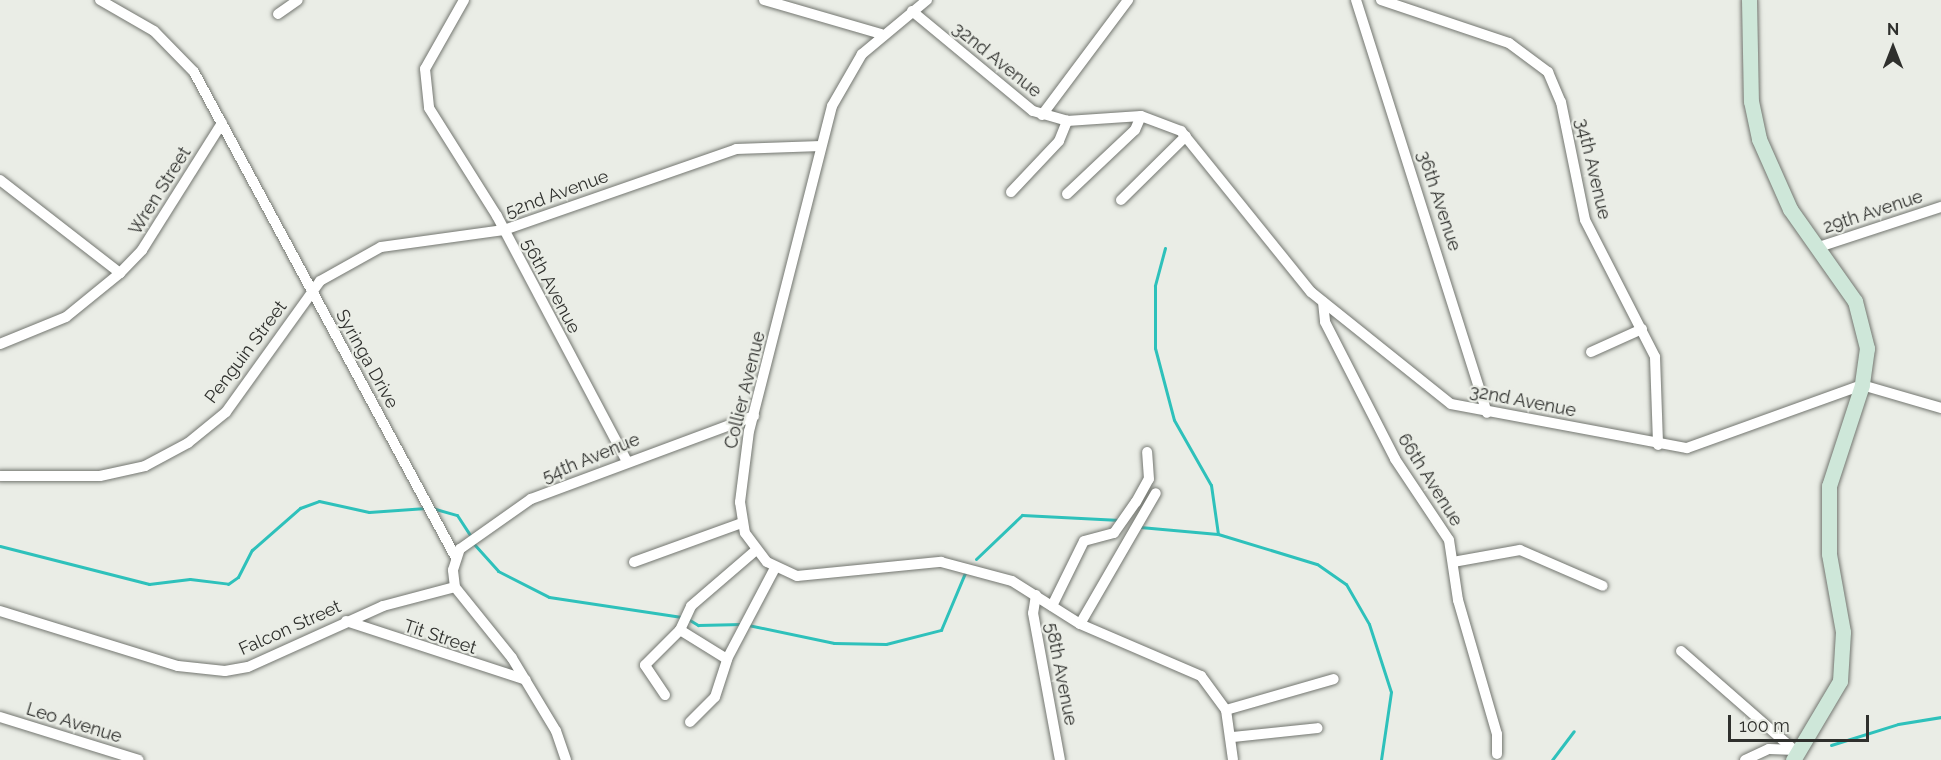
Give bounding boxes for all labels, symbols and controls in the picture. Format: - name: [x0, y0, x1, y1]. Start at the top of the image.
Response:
- street label: 32nd Avenue: [948, 17, 1046, 103]
- north arrow: [1863, 18, 1923, 78]
- text: N: [1887, 20, 1899, 39]
- street label: 34th Avenue: [1571, 116, 1615, 222]
- street label: Wren Street: [124, 143, 196, 239]
- street label: 36th Avenue: [1413, 148, 1465, 254]
- street label: 52nd Avenue: [502, 165, 612, 223]
- street label: 29th Avenue: [1820, 186, 1926, 238]
- street label: 56th Avenue: [517, 235, 585, 337]
- street label: Penguin Street: [200, 296, 292, 408]
- street label: Syringa Drive: [331, 306, 403, 412]
- street label: Collier Avenue: [720, 328, 770, 452]
- street label: 32nd Avenue: [1468, 380, 1578, 422]
- street label: 54th Avenue: [539, 429, 643, 487]
- street label: 66th Avenue: [1393, 429, 1467, 531]
- street label: Falcon Street: [236, 596, 344, 660]
- street label: Tit Street: [401, 615, 479, 659]
- street label: 58th Avenue: [1040, 621, 1082, 727]
- street label: Leo Avenue: [23, 698, 125, 748]
- scale bar: [1731, 703, 1872, 741]
- text: 100 m: [1739, 715, 1790, 736]

